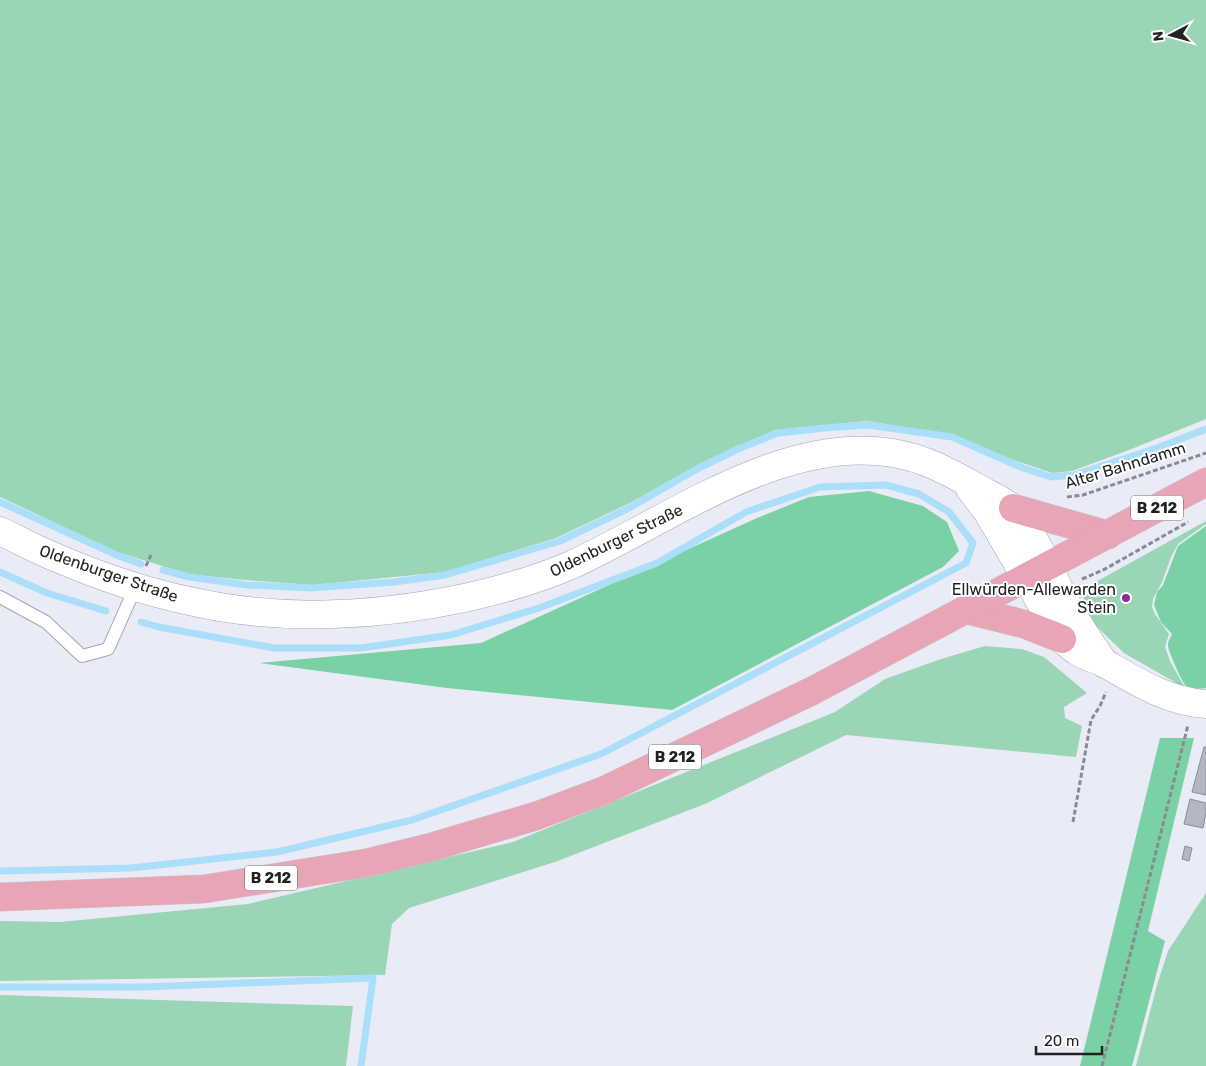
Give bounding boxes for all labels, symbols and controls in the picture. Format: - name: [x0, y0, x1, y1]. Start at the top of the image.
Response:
- north arrow: [1146, 10, 1196, 60]
- text: N: [1150, 30, 1168, 42]
- street label: Alter Bahndamm: [1062, 438, 1188, 493]
- road number: B 212: [1131, 496, 1183, 520]
- street label: Oldenburger Straße: [547, 500, 686, 581]
- street label: Oldenburger Straße: [37, 541, 181, 606]
- place label: Ellwürden-Allewarden Stein: [952, 580, 1116, 617]
- marker: Ellwürden-Allewarden Stein: [1120, 592, 1132, 604]
- road number: B 212: [649, 744, 701, 770]
- road number: B 212: [245, 866, 297, 890]
- scale bar: [1036, 1024, 1102, 1056]
- text: 20 m: [1044, 1032, 1079, 1050]

